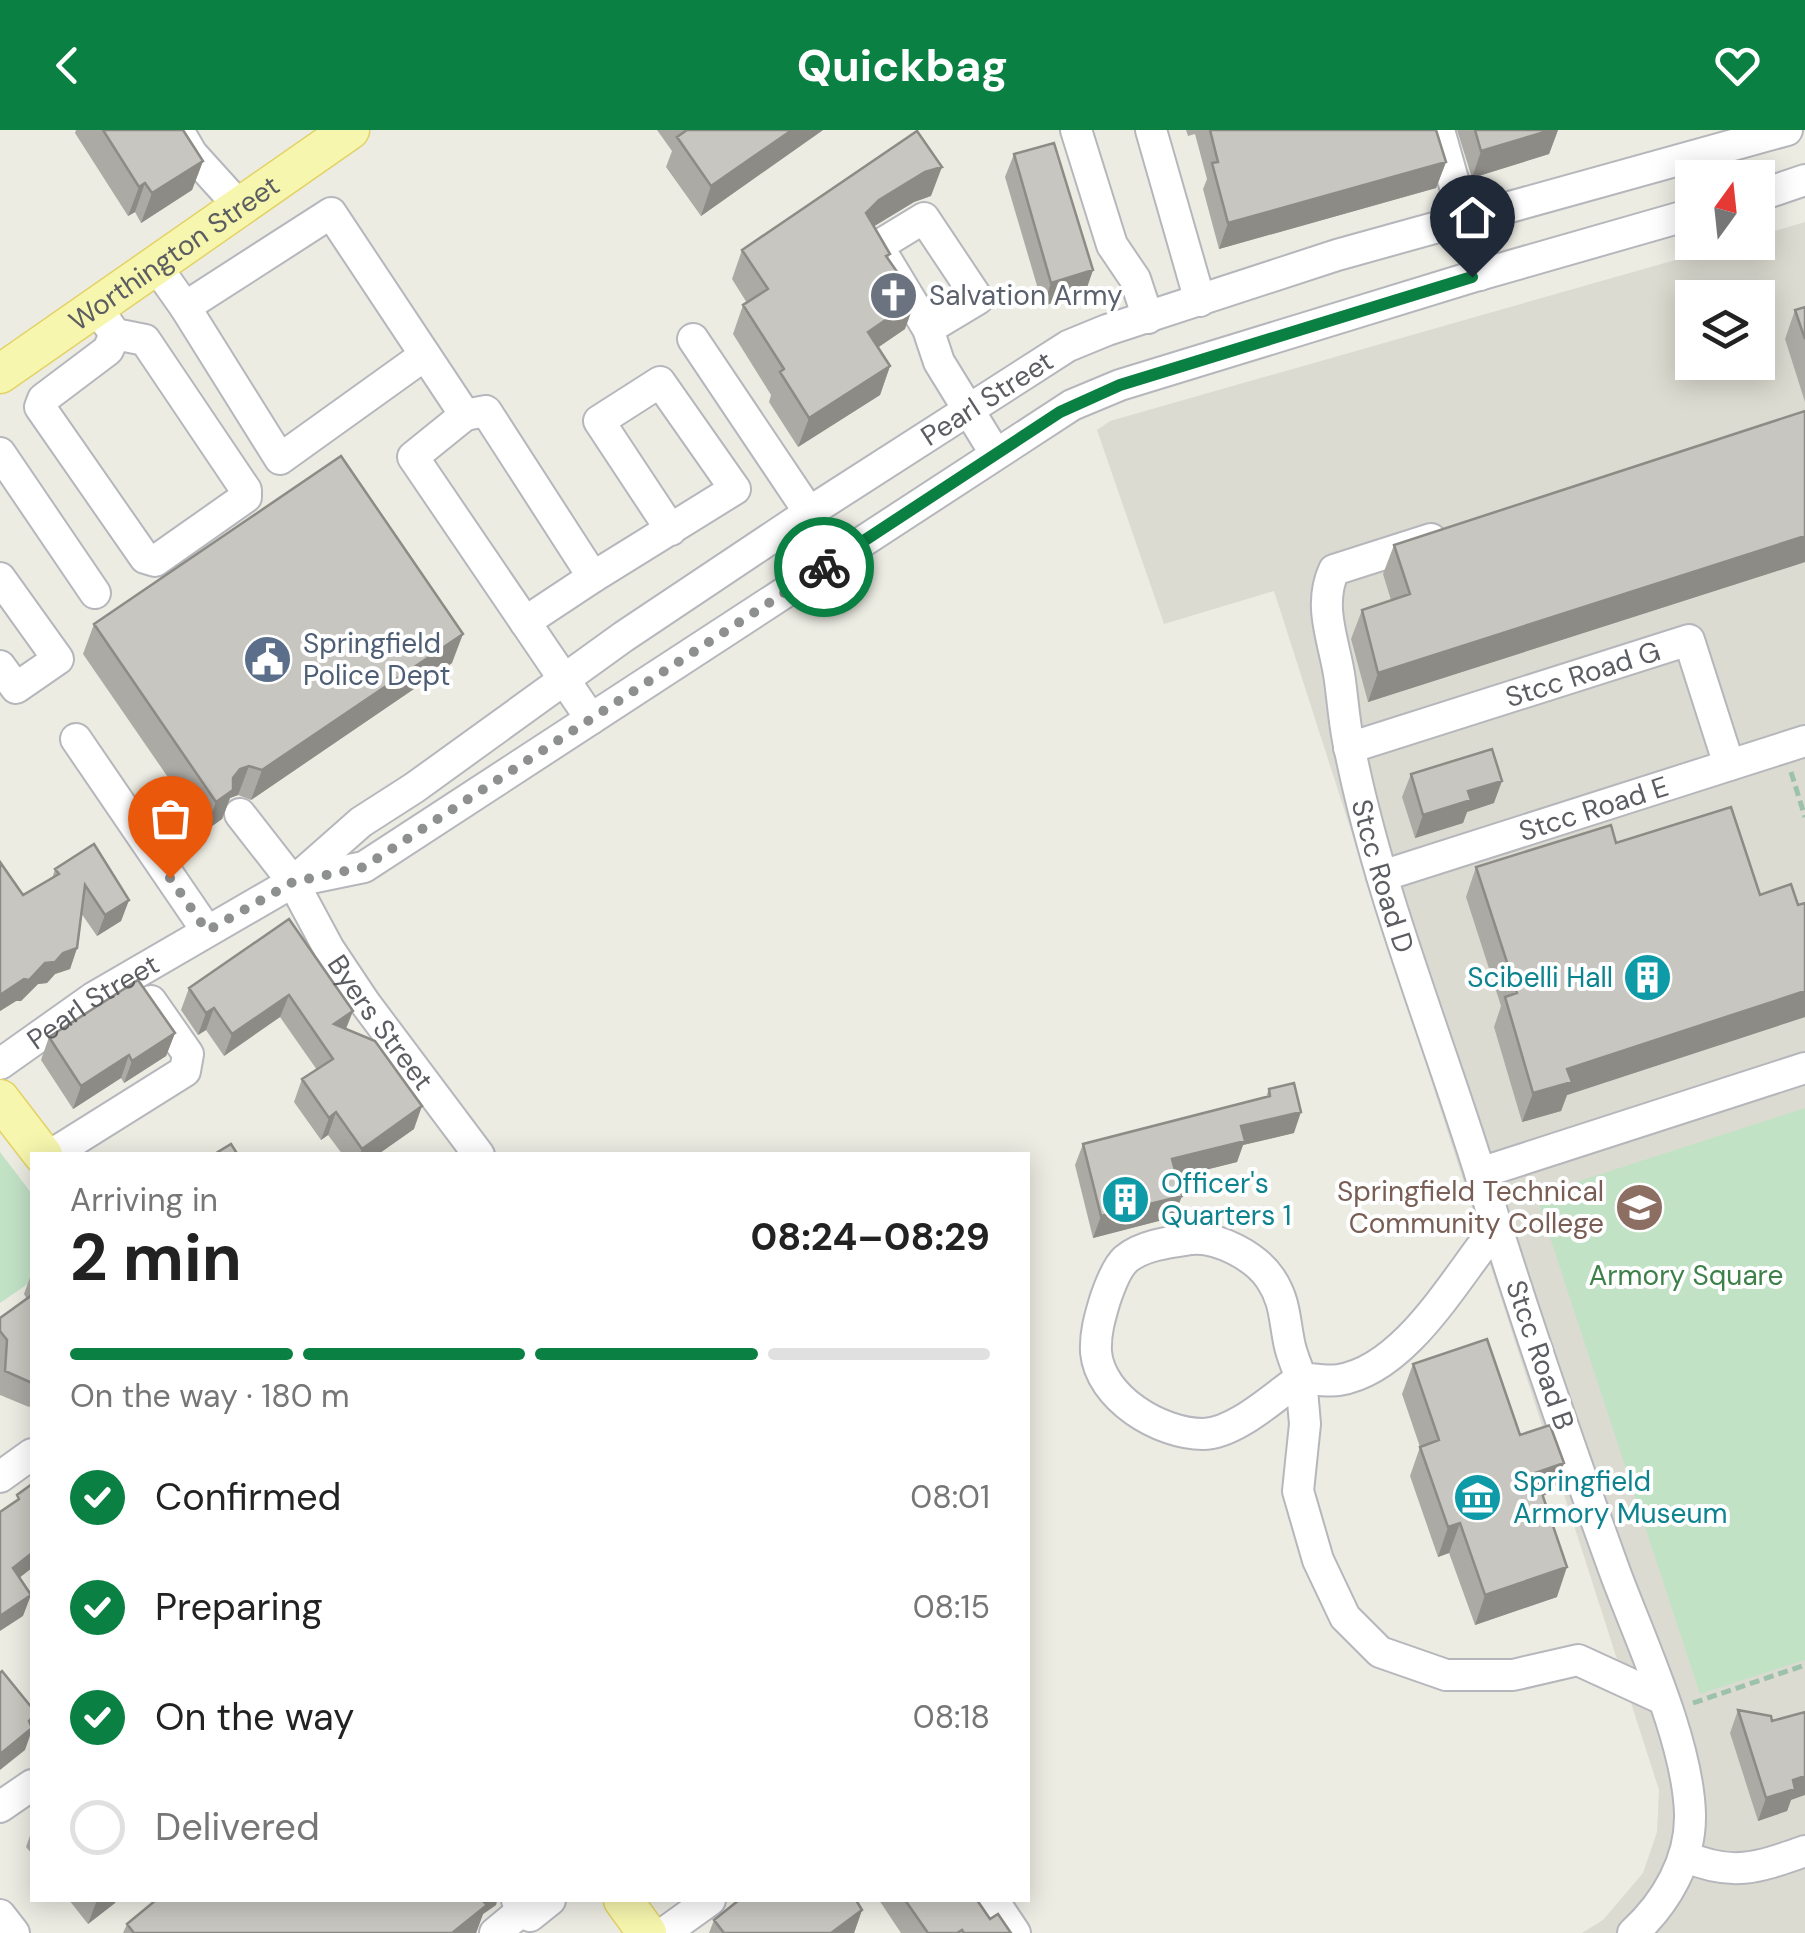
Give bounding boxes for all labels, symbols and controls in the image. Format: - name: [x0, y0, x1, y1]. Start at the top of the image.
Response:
- text: Quickbag: [797, 36, 1008, 95]
- icon: back: [40, 38, 95, 93]
- icon: heart: [1710, 38, 1765, 93]
- north arrow: [1675, 160, 1775, 260]
- map controls: [1675, 160, 1775, 380]
- street label: Worthington Street: [61, 167, 286, 339]
- pin: [1430, 175, 1515, 278]
- icon: home: [1445, 190, 1500, 245]
- church icon: Salvation Army: [868, 269, 920, 321]
- place label: Salvation Army: [929, 277, 1122, 314]
- button: layers: [1675, 280, 1775, 380]
- street label: Pearl Street: [914, 342, 1060, 454]
- courier: [774, 517, 874, 617]
- icon: bike: [797, 540, 852, 595]
- place label: Springfield Police Dept: [303, 625, 450, 694]
- street label: Stcc Road G: [1501, 632, 1664, 716]
- public building icon: Springfield Police Dept: [242, 633, 294, 685]
- street label: Stcc Road E: [1514, 767, 1673, 850]
- pin: [128, 776, 213, 879]
- icon: bag: [143, 791, 198, 846]
- street label: Stcc Road D: [1343, 795, 1423, 957]
- street label: Pearl Street: [19, 945, 165, 1058]
- street label: Byers Street: [319, 948, 442, 1097]
- building icon: Scibelli Hall: [1622, 951, 1674, 1003]
- place label: Scibelli Hall: [1467, 959, 1613, 996]
- place label: Officer's Quarters 1: [1161, 1165, 1291, 1234]
- building icon: Officer's Quarters 1: [1100, 1173, 1152, 1225]
- place label: Springfield Technical Community College: [1337, 1173, 1604, 1242]
- text: Arriving in: [70, 1179, 218, 1221]
- school or university icon: Springfield Technical Community College: [1613, 1181, 1665, 1233]
- text: 08:24–08:29: [750, 1212, 990, 1262]
- text: 2 min: [70, 1216, 242, 1300]
- park label: Armory Square: [1589, 1257, 1783, 1294]
- street label: Stcc Road B: [1497, 1275, 1583, 1435]
- text: On the way · 180 m: [70, 1375, 350, 1417]
- place label: Springfield Armory Museum: [1513, 1463, 1727, 1532]
- icon: check: [70, 1470, 125, 1525]
- museum icon: Springfield Armory Museum: [1452, 1471, 1504, 1523]
- text: Confirmed: [155, 1472, 341, 1522]
- text: 08:01: [910, 1476, 990, 1518]
- icon: check: [70, 1580, 125, 1635]
- text: Preparing: [155, 1582, 323, 1632]
- text: 08:15: [913, 1586, 990, 1628]
- icon: check: [70, 1690, 125, 1745]
- text: On the way: [155, 1692, 354, 1742]
- text: 08:18: [913, 1696, 990, 1738]
- text: Delivered: [155, 1802, 320, 1852]

